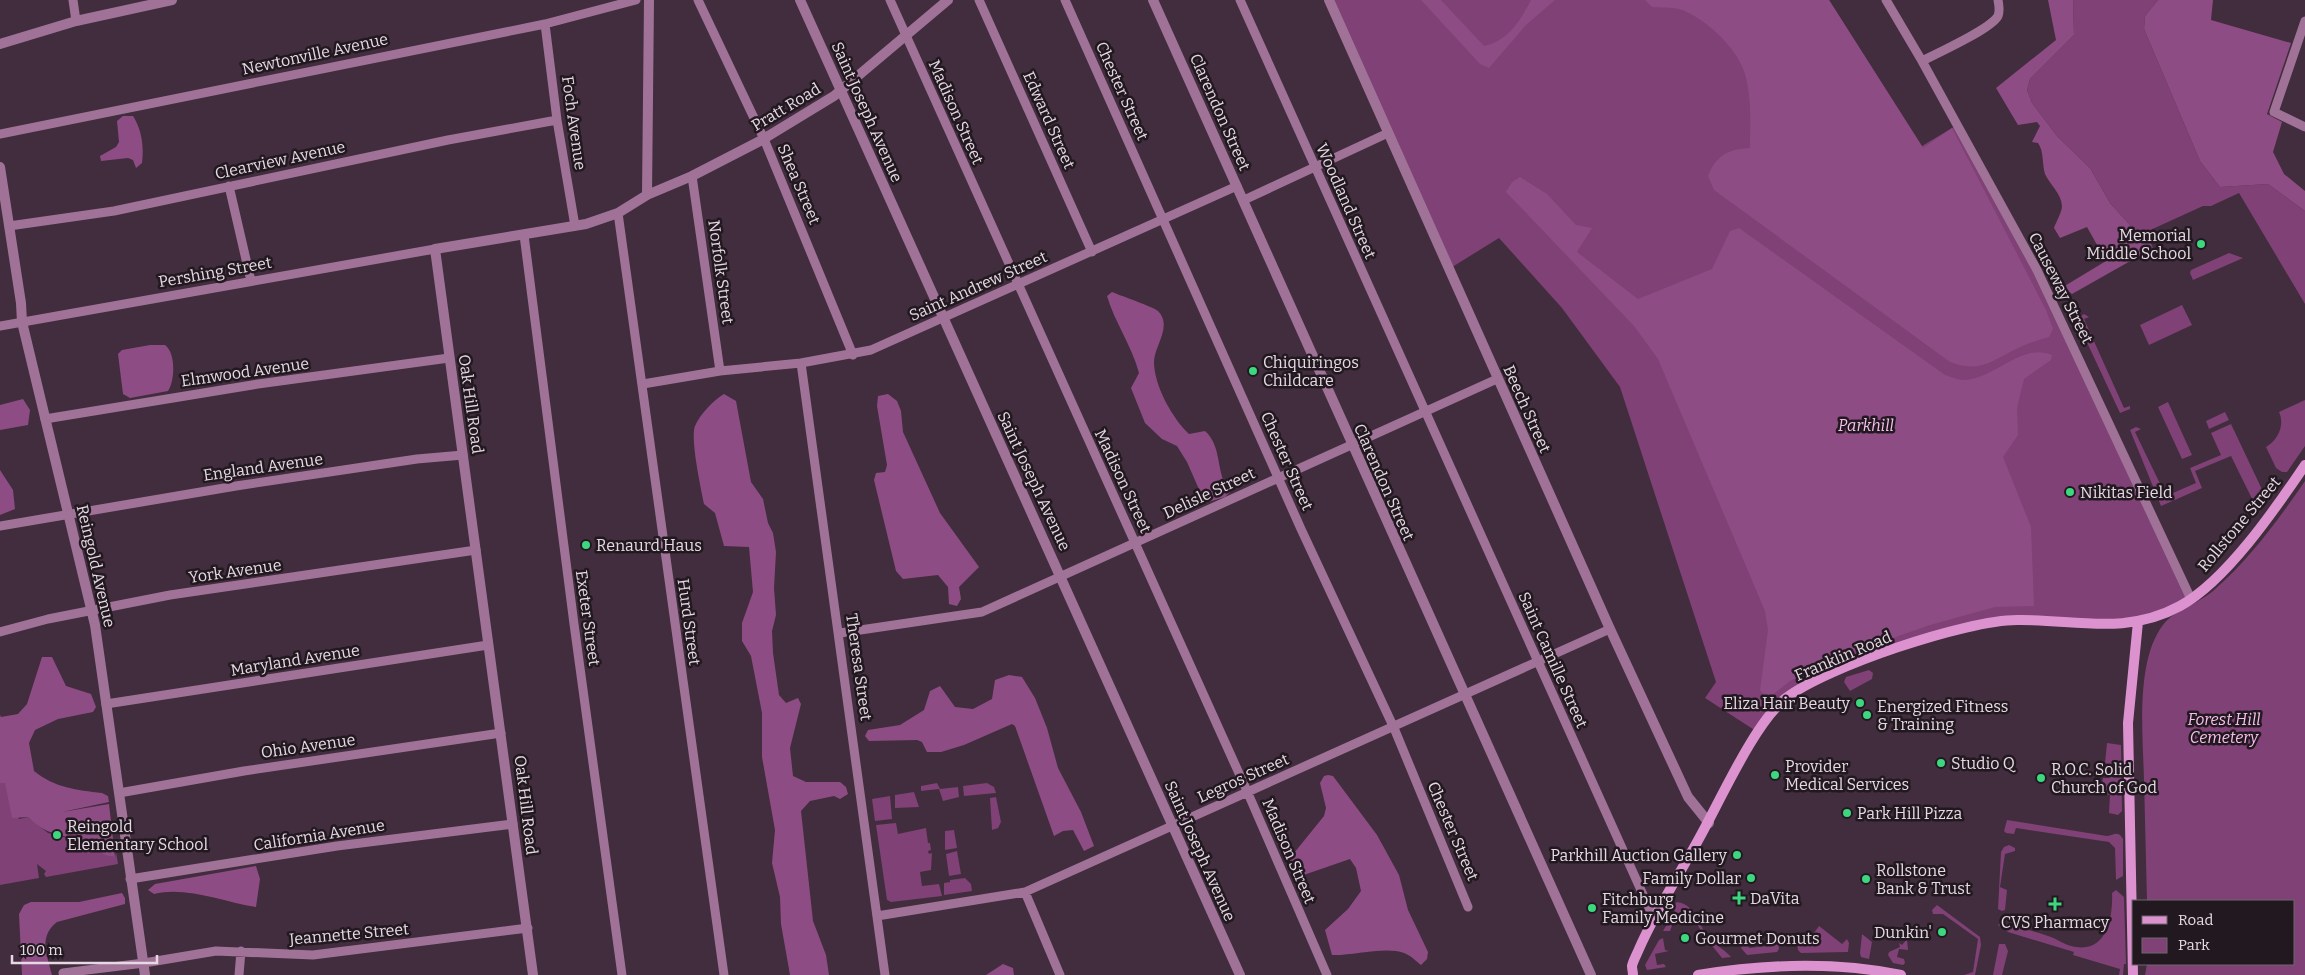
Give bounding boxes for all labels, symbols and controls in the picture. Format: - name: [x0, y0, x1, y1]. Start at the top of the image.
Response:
- street label: Newtonville Avenue: [240, 29, 390, 79]
- street label: Saint Joseph Avenue: [828, 39, 906, 185]
- street label: Chester Street: [1092, 39, 1152, 143]
- street label: Clarendon Street: [1186, 51, 1254, 173]
- street label: Madison Street: [924, 57, 988, 167]
- street label: Edward Street: [1019, 68, 1079, 172]
- street label: Foch Avenue: [558, 75, 590, 171]
- street label: Pratt Road: [748, 79, 824, 135]
- street label: Clearview Avenue: [213, 137, 347, 183]
- street label: Woodland Street: [1312, 140, 1380, 262]
- street label: Shea Street: [774, 141, 825, 227]
- street label: Norfolk Street: [704, 219, 738, 326]
- place label: Memorial Middle School: [2086, 226, 2191, 263]
- street label: Causeway Street: [2025, 229, 2097, 347]
- marker: Memorial Middle School: [2195, 238, 2207, 250]
- street label: Saint Andrew Street: [906, 247, 1050, 325]
- street label: Pershing Street: [157, 253, 273, 291]
- street label: Oak Hill Road: [455, 353, 487, 455]
- place label: Chiquiringos Childcare: [1263, 353, 1359, 390]
- street label: Elmwood Avenue: [180, 354, 310, 390]
- street label: Beech Street: [1499, 362, 1555, 456]
- marker: Chiquiringos Childcare: [1247, 365, 1259, 377]
- street label: Saint Joseph Avenue: [993, 408, 1075, 554]
- street label: Chester Street: [1257, 409, 1317, 513]
- park label: Parkhill: [1838, 416, 1894, 435]
- street label: Clarendon Street: [1350, 421, 1418, 543]
- street label: Madison Street: [1091, 426, 1155, 536]
- street label: England Avenue: [202, 449, 324, 485]
- street label: Delisle Street: [1160, 463, 1258, 523]
- street label: Rollstone Street: [2194, 472, 2284, 575]
- place label: Nikitas Field: [2080, 483, 2173, 502]
- marker: Nikitas Field: [2064, 486, 2076, 498]
- street label: Reingold Avenue: [73, 503, 119, 629]
- place label: Renaurd Haus: [596, 536, 702, 555]
- marker: Renaurd Haus: [580, 539, 592, 551]
- street label: York Avenue: [187, 555, 283, 587]
- street label: Exeter Street: [572, 569, 604, 667]
- street label: Hurd Street: [674, 577, 705, 667]
- street label: Saint Camille Street: [1514, 589, 1592, 731]
- street label: Theresa Street: [842, 612, 876, 722]
- street label: Franklin Road: [1792, 627, 1895, 685]
- street label: Maryland Avenue: [229, 640, 361, 680]
- place label: Eliza Hair Beauty: [1723, 694, 1851, 713]
- marker: Eliza Hair Beauty: [1854, 697, 1866, 709]
- place label: Energized Fitness & Training: [1877, 697, 2009, 734]
- marker: Energized Fitness & Training: [1861, 709, 1873, 721]
- park label: Forest Hill Cemetery: [2187, 710, 2261, 747]
- street label: Ohio Avenue: [260, 730, 356, 762]
- street label: Legros Street: [1194, 749, 1292, 807]
- street label: Oak Hill Road: [510, 754, 542, 856]
- place label: Studio Q: [1951, 754, 2016, 773]
- place label: Provider Medical Services: [1785, 757, 1909, 794]
- marker: Studio Q: [1935, 757, 1947, 769]
- place label: R.O.C. Solid Church of God: [2051, 760, 2157, 797]
- marker: Provider Medical Services: [1769, 769, 1781, 781]
- marker: R.O.C. Solid Church of God: [2035, 772, 2047, 784]
- street label: Saint Joseph Avenue: [1161, 778, 1239, 924]
- street label: Chester Street: [1424, 779, 1483, 884]
- street label: Madison Street: [1258, 796, 1320, 907]
- place label: Park Hill Pizza: [1857, 804, 1962, 823]
- marker: Park Hill Pizza: [1841, 807, 1853, 819]
- street label: California Avenue: [252, 815, 386, 855]
- place label: Reingold Elementary School: [67, 817, 208, 854]
- marker: Reingold Elementary School: [51, 829, 63, 841]
- place label: Parkhill Auction Gallery: [1550, 846, 1728, 865]
- marker: Parkhill Auction Gallery: [1731, 849, 1743, 861]
- place label: Rollstone Bank & Trust: [1876, 861, 1971, 898]
- place label: Family Dollar: [1642, 869, 1741, 888]
- marker: Family Dollar: [1745, 872, 1757, 884]
- marker: Rollstone Bank & Trust: [1860, 873, 1872, 885]
- place label: DaVita: [1750, 889, 1800, 908]
- place label: Fitchburg Family Medicine: [1602, 890, 1724, 927]
- marker: DaVita: [1732, 891, 1746, 905]
- marker: CVS Pharmacy: [2049, 898, 2061, 910]
- legend: [2132, 900, 2295, 965]
- marker: Fitchburg Family Medicine: [1586, 902, 1598, 914]
- text: Road: [2178, 911, 2213, 929]
- place label: CVS Pharmacy: [2001, 913, 2110, 932]
- street label: Jeannette Street: [287, 919, 410, 949]
- place label: Dunkin': [1874, 923, 1932, 942]
- marker: Dunkin': [1936, 926, 1948, 938]
- place label: Gourmet Donuts: [1695, 929, 1820, 948]
- scale bar: [12, 932, 158, 964]
- marker: Gourmet Donuts: [1679, 932, 1691, 944]
- text: Park: [2178, 936, 2210, 954]
- text: 100 m: [20, 941, 63, 959]

